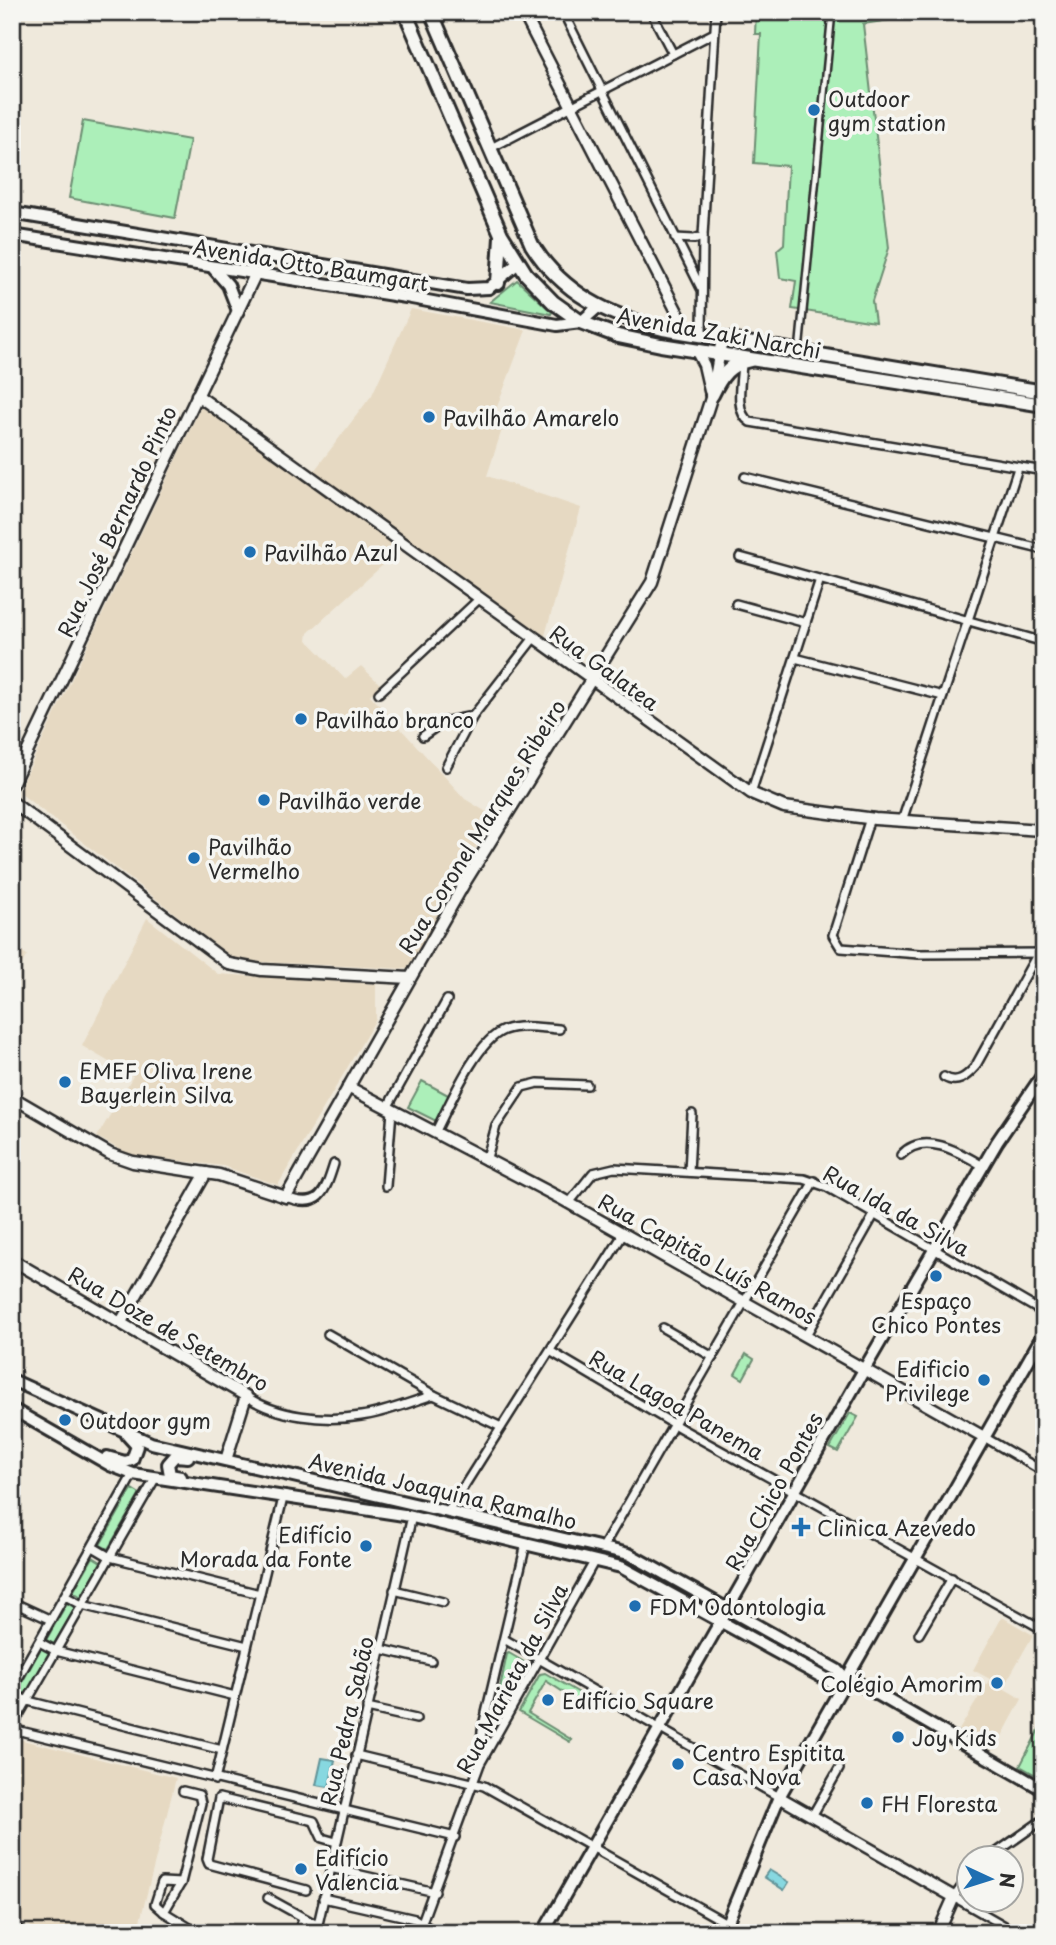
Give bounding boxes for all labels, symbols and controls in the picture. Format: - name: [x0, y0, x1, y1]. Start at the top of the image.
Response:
- place label: Outdoor gym station: [828, 82, 946, 138]
- marker: Outdoor gym station: [806, 102, 822, 118]
- street label: Avenida Otto Baumgart: [191, 230, 431, 298]
- street label: Avenida Zaki Narchi: [614, 298, 824, 366]
- street label: Rua José Bernardo Pinto: [48, 400, 184, 642]
- place label: Pavilhão Amarelo: [443, 401, 619, 433]
- marker: Pavilhão Amarelo: [421, 409, 437, 425]
- place label: Pavilhão Azul: [264, 536, 398, 568]
- marker: Pavilhão Azul: [242, 544, 258, 560]
- street label: Rua Galatea: [544, 616, 667, 718]
- street label: Rua Coronel Marques Ribeiro: [389, 693, 573, 959]
- place label: Pavilhão branco: [315, 703, 474, 735]
- marker: Pavilhão branco: [293, 711, 309, 727]
- place label: Pavilhão verde: [278, 784, 421, 816]
- marker: Pavilhão verde: [256, 792, 272, 808]
- place label: Pavilhão Vermelho: [208, 830, 300, 886]
- marker: Pavilhão Vermelho: [186, 850, 202, 866]
- place label: EMEF Oliva Irene Bayerlein Silva: [79, 1054, 253, 1110]
- marker: EMEF Oliva Irene Bayerlein Silva: [57, 1074, 73, 1090]
- street label: Rua Ida da Silva: [818, 1157, 976, 1264]
- street label: Rua Capitão Luís Ramos: [593, 1185, 823, 1331]
- street label: Rua Doze de Setembro: [63, 1257, 275, 1399]
- marker: Espaço Chico Pontes: [928, 1268, 944, 1284]
- place label: Espaço Chico Pontes: [871, 1284, 1001, 1340]
- street label: Rua Lagoa Panema: [584, 1341, 770, 1467]
- place label: Edificio Privilege: [885, 1352, 970, 1408]
- marker: Edificio Privilege: [976, 1372, 992, 1388]
- place label: Outdoor gym: [79, 1404, 211, 1436]
- street label: Rua Chico Pontes: [716, 1406, 830, 1576]
- marker: Outdoor gym: [57, 1412, 73, 1428]
- street label: Avenida Joaquina Ramalho: [306, 1444, 580, 1536]
- place label: Clinica Azevedo: [817, 1511, 976, 1543]
- marker: Clinica Azevedo: [791, 1517, 811, 1537]
- place label: Edifício Morada da Fonte: [180, 1518, 352, 1574]
- marker: Edifício Morada da Fonte: [358, 1538, 374, 1554]
- street label: Rua Marieta da Silva: [447, 1577, 575, 1779]
- place label: FDM Odontologia: [649, 1590, 826, 1622]
- marker: FDM Odontologia: [627, 1598, 643, 1614]
- street label: Rua Pedra Sabão: [311, 1633, 381, 1809]
- place label: Colégio Amorim: [820, 1667, 983, 1699]
- marker: Colégio Amorim: [989, 1675, 1005, 1691]
- place label: Edifício Square: [562, 1684, 714, 1716]
- marker: Edifício Square: [540, 1692, 556, 1708]
- place label: Joy Kids: [912, 1721, 997, 1753]
- marker: Joy Kids: [890, 1729, 906, 1745]
- place label: Centro Espitita Casa Nova: [692, 1736, 845, 1792]
- marker: Centro Espitita Casa Nova: [670, 1756, 686, 1772]
- place label: FH Floresta: [881, 1787, 997, 1819]
- marker: FH Floresta: [859, 1795, 875, 1811]
- place label: Edifício Valencia: [315, 1841, 399, 1897]
- north arrow: [954, 1843, 1024, 1913]
- marker: Edifício Valencia: [293, 1861, 309, 1877]
- text: N: [993, 1872, 1022, 1889]

